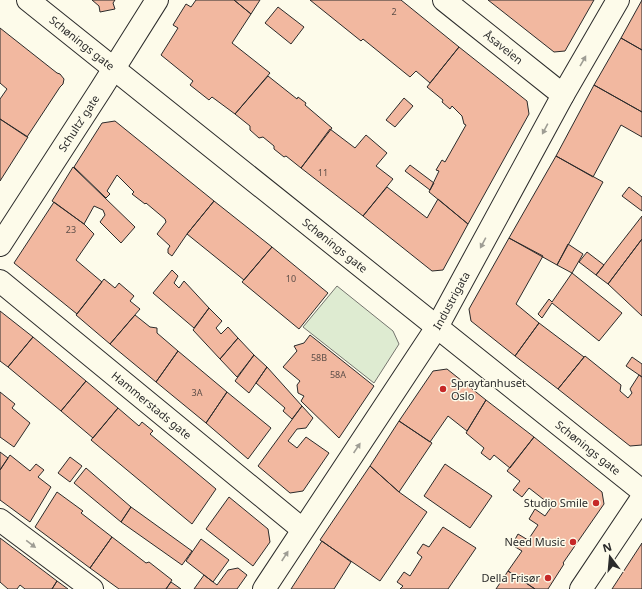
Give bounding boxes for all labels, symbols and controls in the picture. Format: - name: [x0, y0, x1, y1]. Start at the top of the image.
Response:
- house number: 2: [391, 5, 397, 18]
- street label: Schønings gate: [47, 12, 118, 73]
- street label: Åsaveien: [481, 27, 526, 67]
- one-way arrow: [579, 55, 586, 67]
- street label: Schultz’ gate: [54, 92, 102, 154]
- one-way arrow: [542, 123, 548, 135]
- house number: 11: [318, 166, 328, 179]
- street label: Schønings gate: [300, 214, 371, 276]
- house number: 23: [66, 223, 76, 236]
- one-way arrow: [480, 238, 487, 249]
- street label: Industrigata: [429, 269, 473, 332]
- house number: 10: [286, 272, 296, 285]
- house number: 58B: [311, 351, 327, 364]
- street label: Hammerstads gate: [109, 368, 195, 442]
- house number: 58A: [330, 368, 346, 381]
- place label: Spraytanhuset Oslo: [451, 375, 526, 403]
- marker: Spraytanhuset Oslo: [438, 384, 448, 394]
- house number: 3A: [192, 386, 203, 399]
- street label: Schønings gate: [553, 417, 624, 478]
- one-way arrow: [353, 443, 361, 453]
- place label: Studio Smile: [524, 495, 588, 510]
- marker: Studio Smile: [591, 498, 601, 508]
- place label: Need Music: [504, 534, 565, 549]
- marker: Need Music: [568, 537, 578, 547]
- north arrow: [590, 537, 630, 577]
- text: N: [601, 538, 613, 555]
- one-way arrow: [26, 539, 37, 548]
- one-way arrow: [281, 551, 289, 561]
- place label: Della Frisør: [482, 570, 540, 585]
- marker: Della Frisør: [543, 573, 553, 583]

